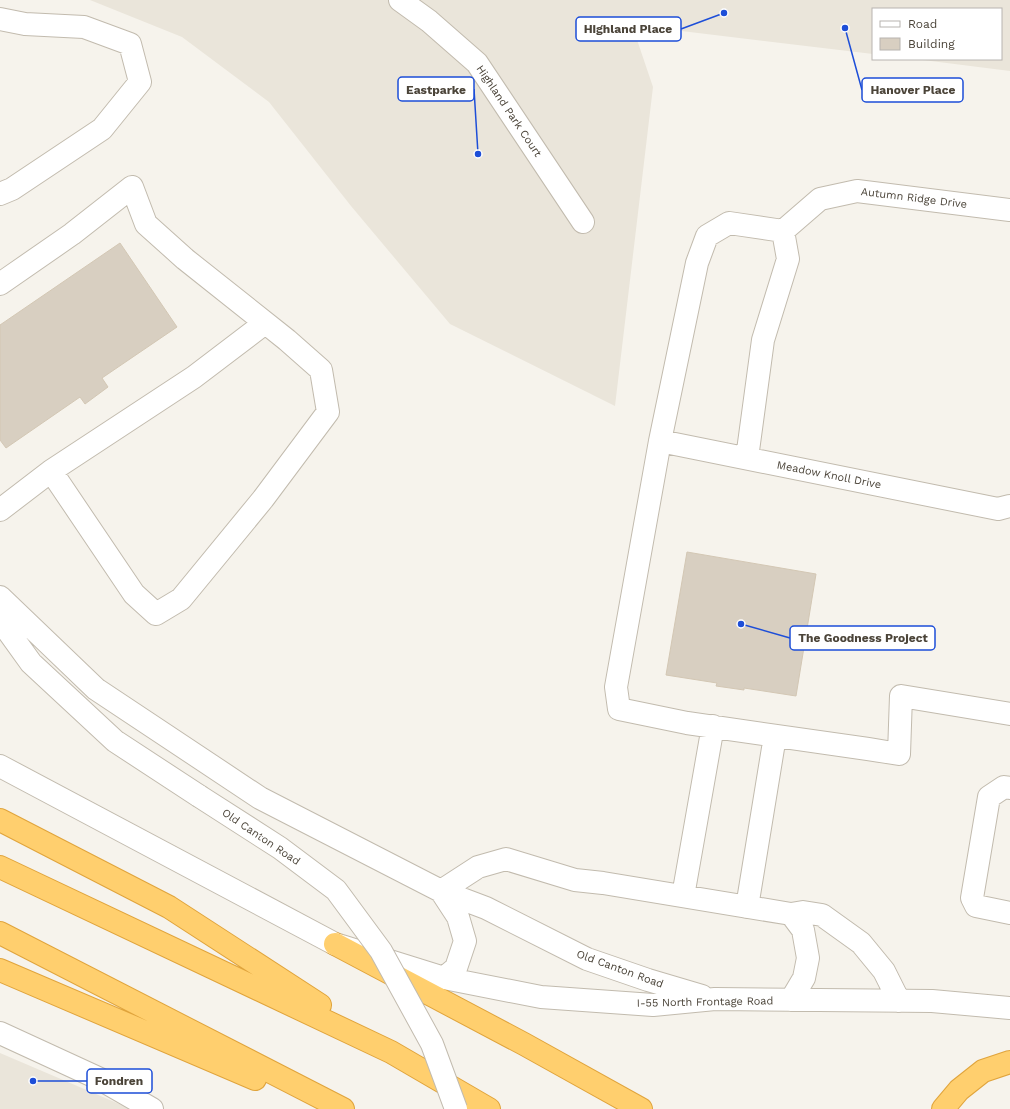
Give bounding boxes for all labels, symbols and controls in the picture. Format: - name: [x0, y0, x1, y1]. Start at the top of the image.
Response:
- legend: [872, 8, 1002, 60]
- callout: Highland Place: [576, 17, 681, 41]
- text: Road: [908, 17, 937, 31]
- text: Highland Place: [584, 22, 672, 36]
- text: Building: [908, 37, 955, 51]
- street label: Highland Park Court: [474, 63, 545, 160]
- callout: Eastparke: [398, 77, 474, 101]
- callout: Hanover Place: [862, 78, 963, 102]
- text: Eastparke: [406, 83, 466, 97]
- text: Hanover Place: [870, 83, 956, 97]
- street label: Autumn Ridge Drive: [860, 185, 968, 211]
- street label: Meadow Knoll Drive: [776, 459, 882, 491]
- callout: The Goodness Project: [790, 626, 935, 650]
- text: The Goodness Project: [798, 631, 929, 645]
- street label: Old Canton Road: [219, 806, 303, 868]
- street label: Old Canton Road: [575, 947, 665, 991]
- street label: I-55 North Frontage Road: [636, 994, 774, 1010]
- callout: Fondren: [87, 1069, 152, 1093]
- text: Fondren: [95, 1074, 143, 1088]

